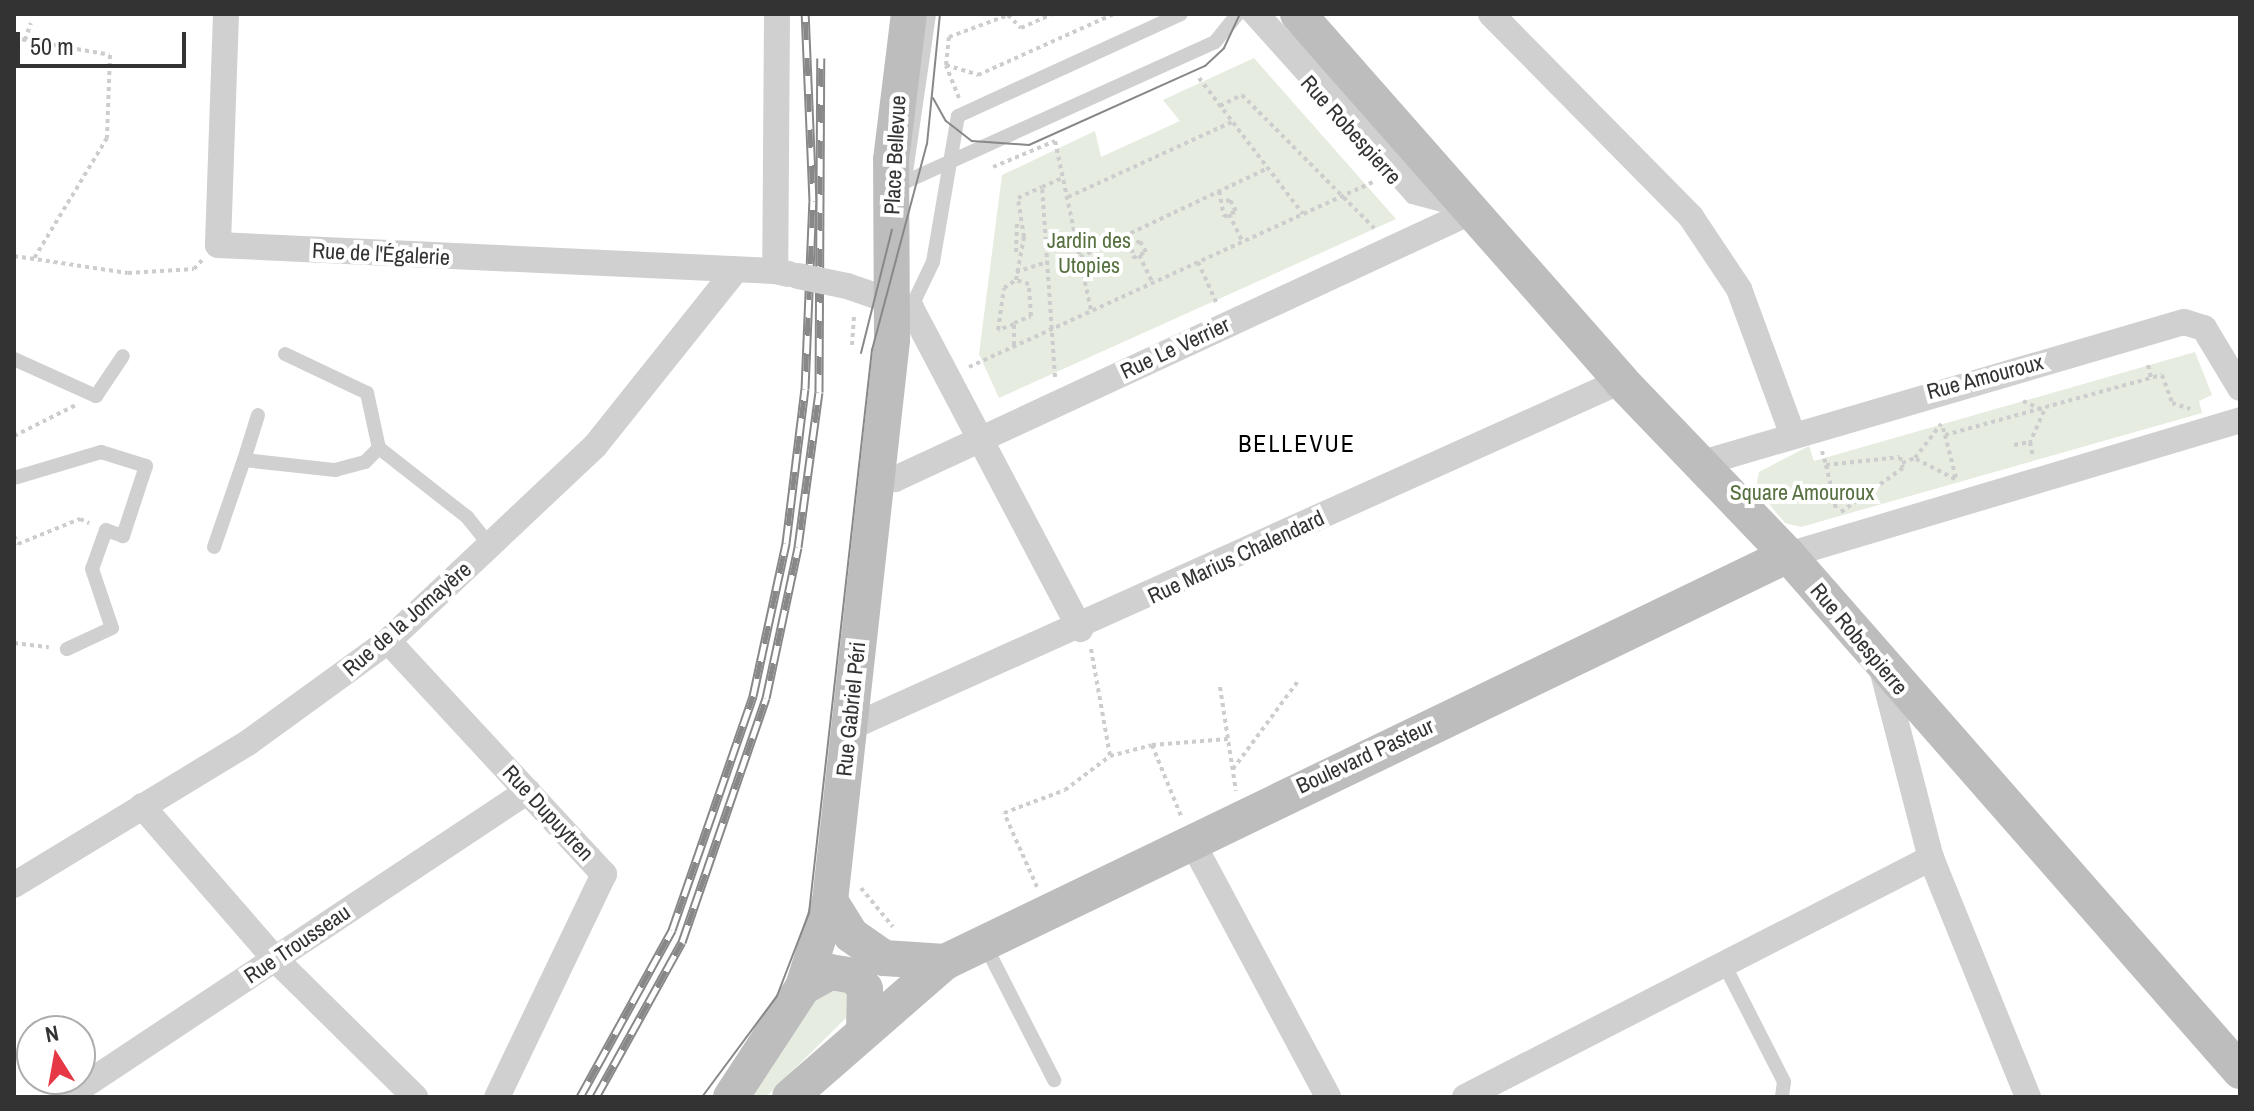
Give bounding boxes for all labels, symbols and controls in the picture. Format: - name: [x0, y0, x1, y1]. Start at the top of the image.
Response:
- scale bar: [20, 16, 190, 66]
- text: 50 m: [30, 30, 74, 62]
- street label: Rue Robespierre: [1295, 70, 1407, 190]
- street label: Place Bellevue: [879, 95, 911, 215]
- park label: Jardin des Utopies: [1047, 227, 1131, 278]
- street label: Rue de l'Égalerie: [311, 237, 451, 271]
- street label: Rue Le Verrier: [1116, 311, 1234, 385]
- street label: Rue Amouroux: [1923, 349, 2047, 405]
- district label: BELLEVUE: [1238, 430, 1356, 458]
- park label: Square Amouroux: [1729, 480, 1875, 506]
- street label: Rue Marius Chalendard: [1144, 505, 1328, 609]
- street label: Rue de la Jomayère: [337, 556, 477, 682]
- street label: Rue Robespierre: [1805, 578, 1913, 700]
- street label: Rue Gabriel Péri: [831, 640, 871, 778]
- street label: Boulevard Pasteur: [1292, 713, 1438, 799]
- street label: Rue Dupuytren: [497, 760, 599, 866]
- street label: Rue Trousseau: [239, 899, 355, 989]
- north arrow: [16, 1015, 96, 1095]
- text: N: [43, 1017, 61, 1049]

